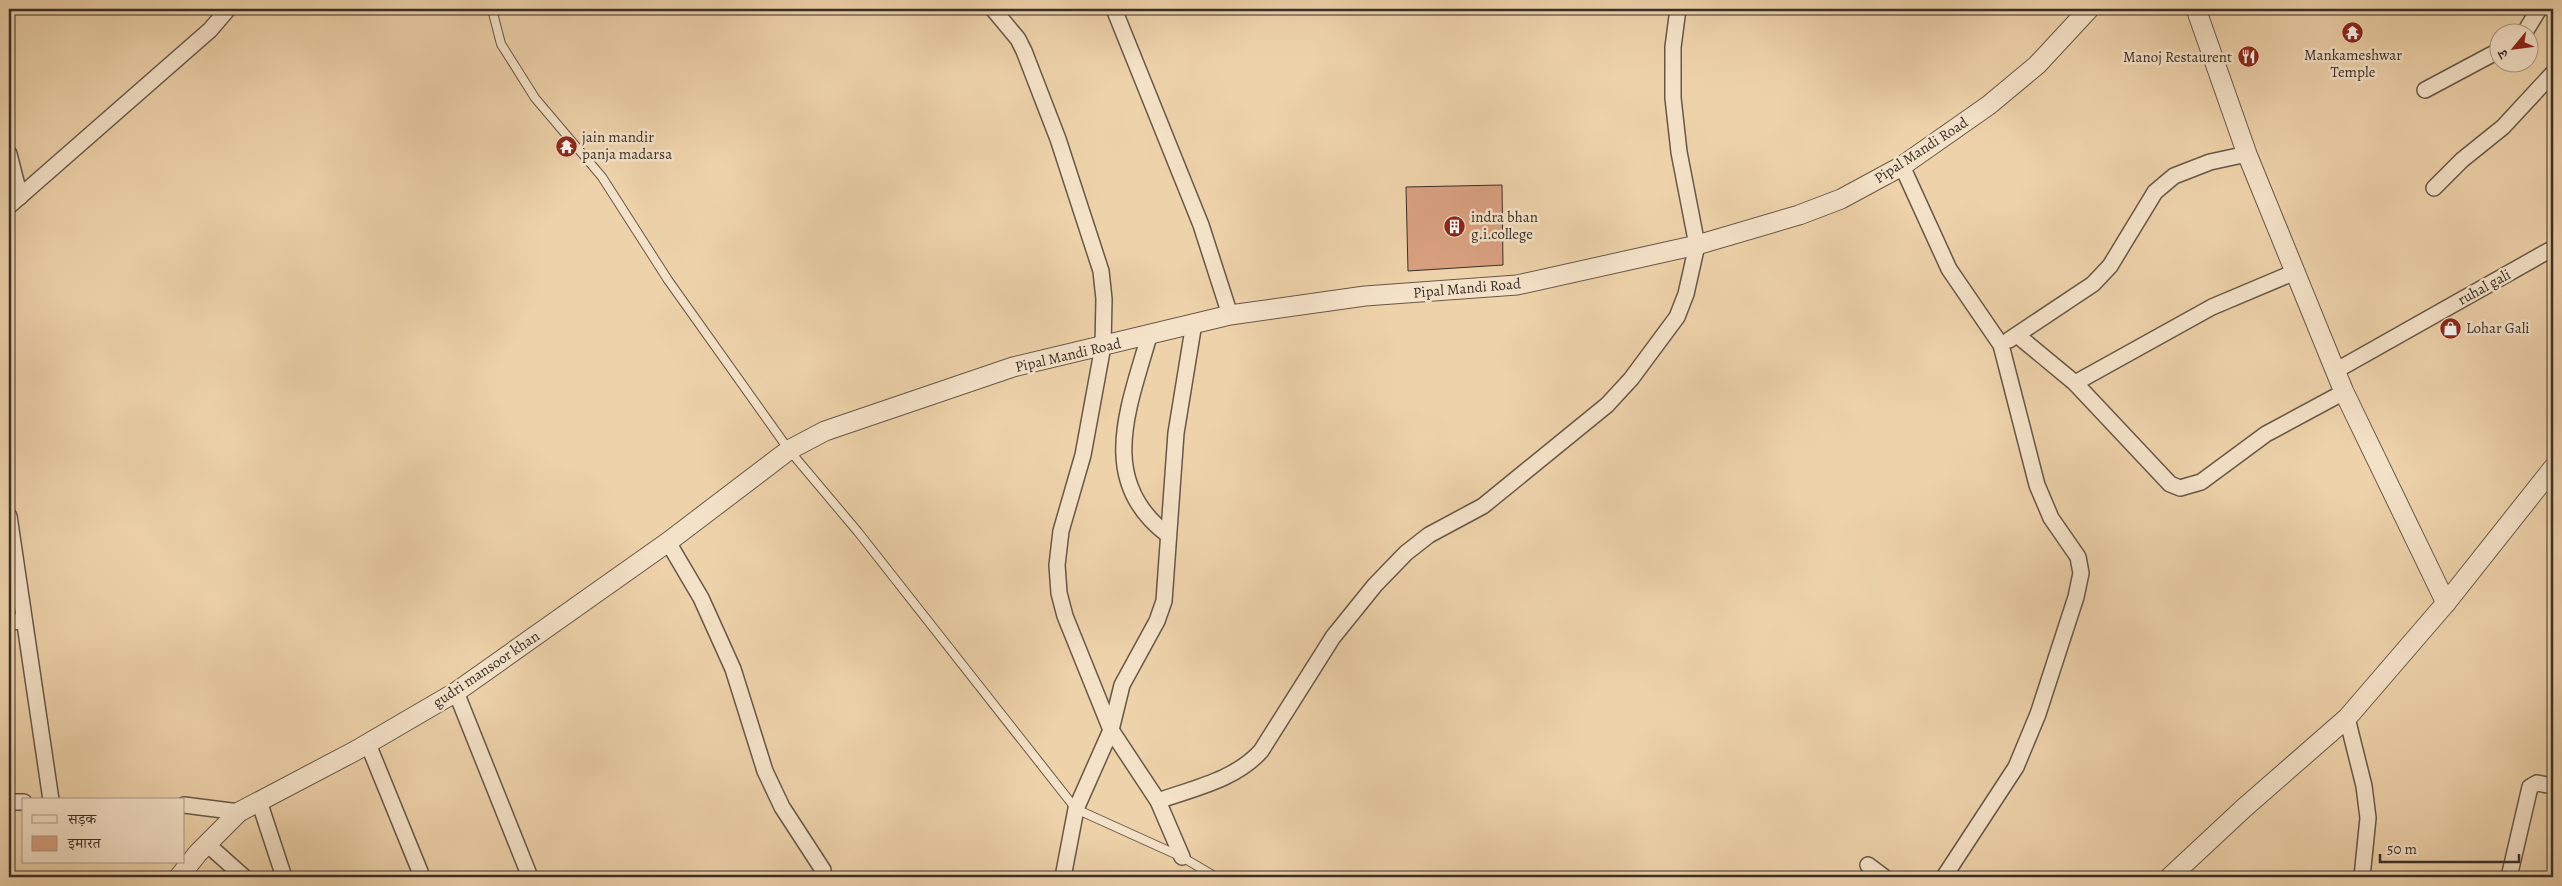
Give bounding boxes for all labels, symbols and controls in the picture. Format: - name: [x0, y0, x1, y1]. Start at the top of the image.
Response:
- temple icon: Mankameshwar Temple: [2341, 20, 2365, 44]
- north arrow: [2490, 22, 2540, 72]
- restaurant icon: Manoj Restaurent: [2236, 45, 2260, 69]
- place label: Mankameshwar Temple: [2304, 45, 2402, 82]
- text: उ: [2493, 46, 2514, 63]
- place label: Manoj Restaurent: [2123, 47, 2232, 67]
- street label: Pipal Mandi Road: [1870, 112, 1973, 188]
- place label: jain mandir panja madarsa: [582, 127, 672, 164]
- temple icon: jain mandir panja madarsa: [554, 134, 578, 158]
- place label: indra bhan g.i.college: [1471, 207, 1538, 244]
- building icon: indra bhan g.i.college: [1443, 214, 1467, 238]
- street label: ruhal gali: [2454, 264, 2514, 310]
- street label: Pipal Mandi Road: [1412, 273, 1523, 303]
- shop icon: Lohar Gali: [2438, 316, 2462, 340]
- place label: Lohar Gali: [2466, 318, 2530, 338]
- street label: Pipal Mandi Road: [1013, 333, 1124, 377]
- street label: gudri mansoor khan: [429, 626, 543, 712]
- legend: [22, 798, 185, 864]
- text: सड़क: [67, 809, 97, 829]
- scale bar: [2380, 831, 2518, 863]
- text: इमारत: [67, 833, 102, 853]
- text: 50 m: [2387, 839, 2417, 859]

